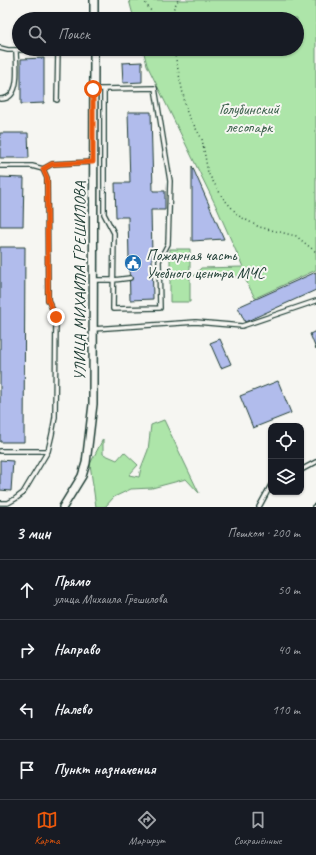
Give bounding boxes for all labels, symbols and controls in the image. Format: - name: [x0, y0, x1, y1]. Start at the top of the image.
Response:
- search box: [12, 12, 304, 56]
- icon: search: [26, 23, 48, 45]
- text: Поиск: [58, 25, 90, 44]
- route start: [84, 80, 102, 98]
- park label: Голубинский лесопарк: [219, 99, 280, 137]
- street label: УЛИЦА МИХАИЛА ГРЕШИЛОВА: [70, 180, 90, 381]
- place label: Пожарная часть Учебного центра МЧС: [146, 245, 267, 283]
- public building icon: Пожарная часть Учебного центра МЧС: [123, 253, 143, 273]
- route end: [47, 308, 65, 326]
- map controls: [268, 423, 304, 495]
- button: locate: [268, 423, 304, 459]
- button: layers: [268, 459, 304, 495]
- text: 3 мин: [16, 523, 51, 544]
- text: Пешком · 200 m: [227, 525, 300, 541]
- text: Прямо: [54, 572, 90, 591]
- icon: ahead: [16, 579, 38, 601]
- text: 50 m: [278, 582, 300, 598]
- text: улица Михаила Грешилова: [54, 591, 167, 607]
- icon: right: [16, 639, 38, 661]
- text: Направо: [54, 640, 100, 659]
- text: 40 m: [278, 642, 300, 658]
- icon: left: [16, 699, 38, 721]
- text: Налево: [54, 700, 92, 719]
- text: 110 m: [272, 702, 300, 718]
- icon: arrive: [16, 759, 38, 781]
- text: Пункт назначения: [54, 760, 156, 779]
- tab: Карта: [34, 809, 60, 847]
- tab: Маршрут: [129, 809, 165, 847]
- tab: Сохранённые: [234, 809, 282, 847]

